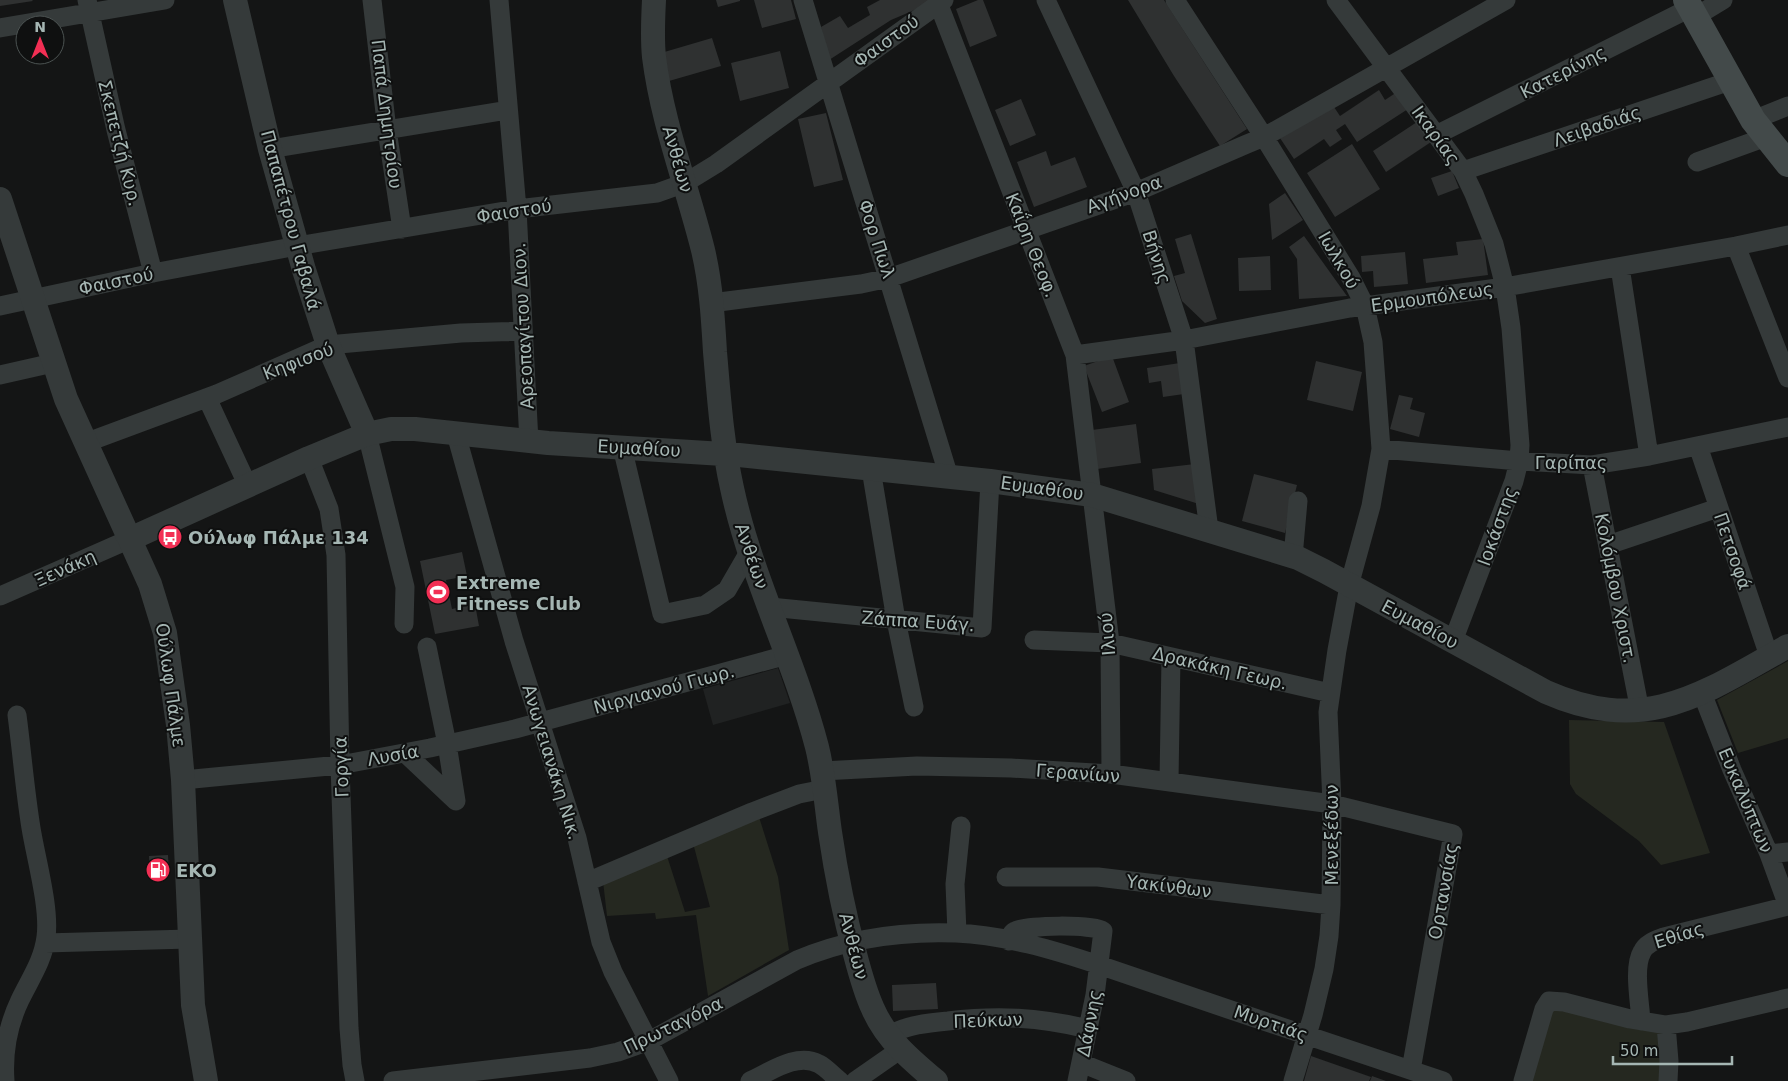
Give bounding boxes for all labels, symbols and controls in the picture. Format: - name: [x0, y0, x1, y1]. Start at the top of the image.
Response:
- street label: Φαιστού: [849, 10, 923, 72]
- north arrow: [15, 15, 65, 65]
- text: N: [34, 19, 46, 35]
- street label: Παπά Δημητρίου: [367, 38, 407, 190]
- street label: Κατερίνης: [1516, 41, 1610, 103]
- street label: Σκεπετζή Κυρ.: [94, 78, 146, 208]
- street label: Ικαρίας: [1408, 101, 1464, 169]
- street label: Λειβαδιάς: [1551, 101, 1643, 151]
- street label: Ανθέων: [659, 123, 697, 195]
- street label: Παπαπέτρου Γαβαλά: [257, 128, 325, 312]
- street label: Αγήνορα: [1083, 171, 1165, 217]
- street label: Καΐρη Θεοφ.: [1002, 189, 1063, 300]
- street label: Φαιστού: [475, 195, 553, 227]
- street label: Φορ Πωλ: [854, 197, 900, 281]
- street label: Βήνης: [1138, 227, 1176, 287]
- street label: Ιωλκού: [1314, 227, 1364, 293]
- street label: Αρεοπαγίτου Διον.: [508, 242, 538, 410]
- street label: Φαιστού: [77, 263, 155, 299]
- street label: Ερμουπόλεως: [1369, 278, 1495, 316]
- street label: Κηφισού: [260, 338, 336, 384]
- street label: Ευμαθίου: [597, 435, 681, 461]
- street label: Γαρίπας: [1535, 452, 1607, 473]
- street label: Ευμαθίου: [999, 472, 1085, 504]
- street label: Ιοκάστης: [1473, 483, 1521, 569]
- street label: Πετσοφά: [1710, 510, 1756, 592]
- street label: Κολόμβου Χριστ.: [1591, 511, 1641, 665]
- street label: Ανθέων: [731, 520, 773, 592]
- bus stop icon: Ούλωφ Πάλμε 134: [157, 524, 183, 550]
- place label: Ούλωφ Πάλμε 134: [188, 527, 369, 548]
- street label: Ξενάκη: [31, 545, 99, 591]
- place label: Extreme Fitness Club: [456, 572, 581, 614]
- sports icon: Extreme Fitness Club: [425, 579, 451, 605]
- street label: Ευμαθίου: [1378, 595, 1462, 653]
- street label: Ζάππα Ευάγ.: [861, 607, 975, 635]
- street label: Ιλιού: [1095, 611, 1119, 657]
- street label: Ούλωφ Πάλμε: [152, 622, 190, 748]
- street label: Δρακάκη Γεωρ.: [1151, 642, 1289, 694]
- street label: Νιργιανού Γιωρ.: [591, 660, 737, 718]
- street label: Ανωγειανάκη Νικ.: [518, 682, 586, 842]
- street label: Γοργία: [329, 736, 353, 798]
- street label: Λυσία: [366, 740, 420, 770]
- street label: Ευκαλύπτων: [1714, 744, 1778, 856]
- street label: Γερανίων: [1035, 760, 1121, 786]
- street label: Μενεξέδων: [1321, 785, 1342, 885]
- street label: Ορτανσίας: [1424, 841, 1462, 941]
- fuel station icon: EKO: [145, 857, 171, 883]
- place label: EKO: [176, 860, 217, 881]
- street label: Υακίνθων: [1124, 870, 1213, 902]
- street label: Ανθέων: [835, 910, 873, 982]
- street label: Εθίας: [1652, 918, 1706, 952]
- street label: Δάφνης: [1072, 988, 1106, 1058]
- street label: Πρωταγόρα: [620, 992, 726, 1058]
- street label: Μυρτιάς: [1231, 1001, 1311, 1045]
- street label: Πεύκων: [953, 1008, 1023, 1032]
- scale bar: [1613, 1034, 1732, 1066]
- text: 50 m: [1620, 1042, 1658, 1060]

